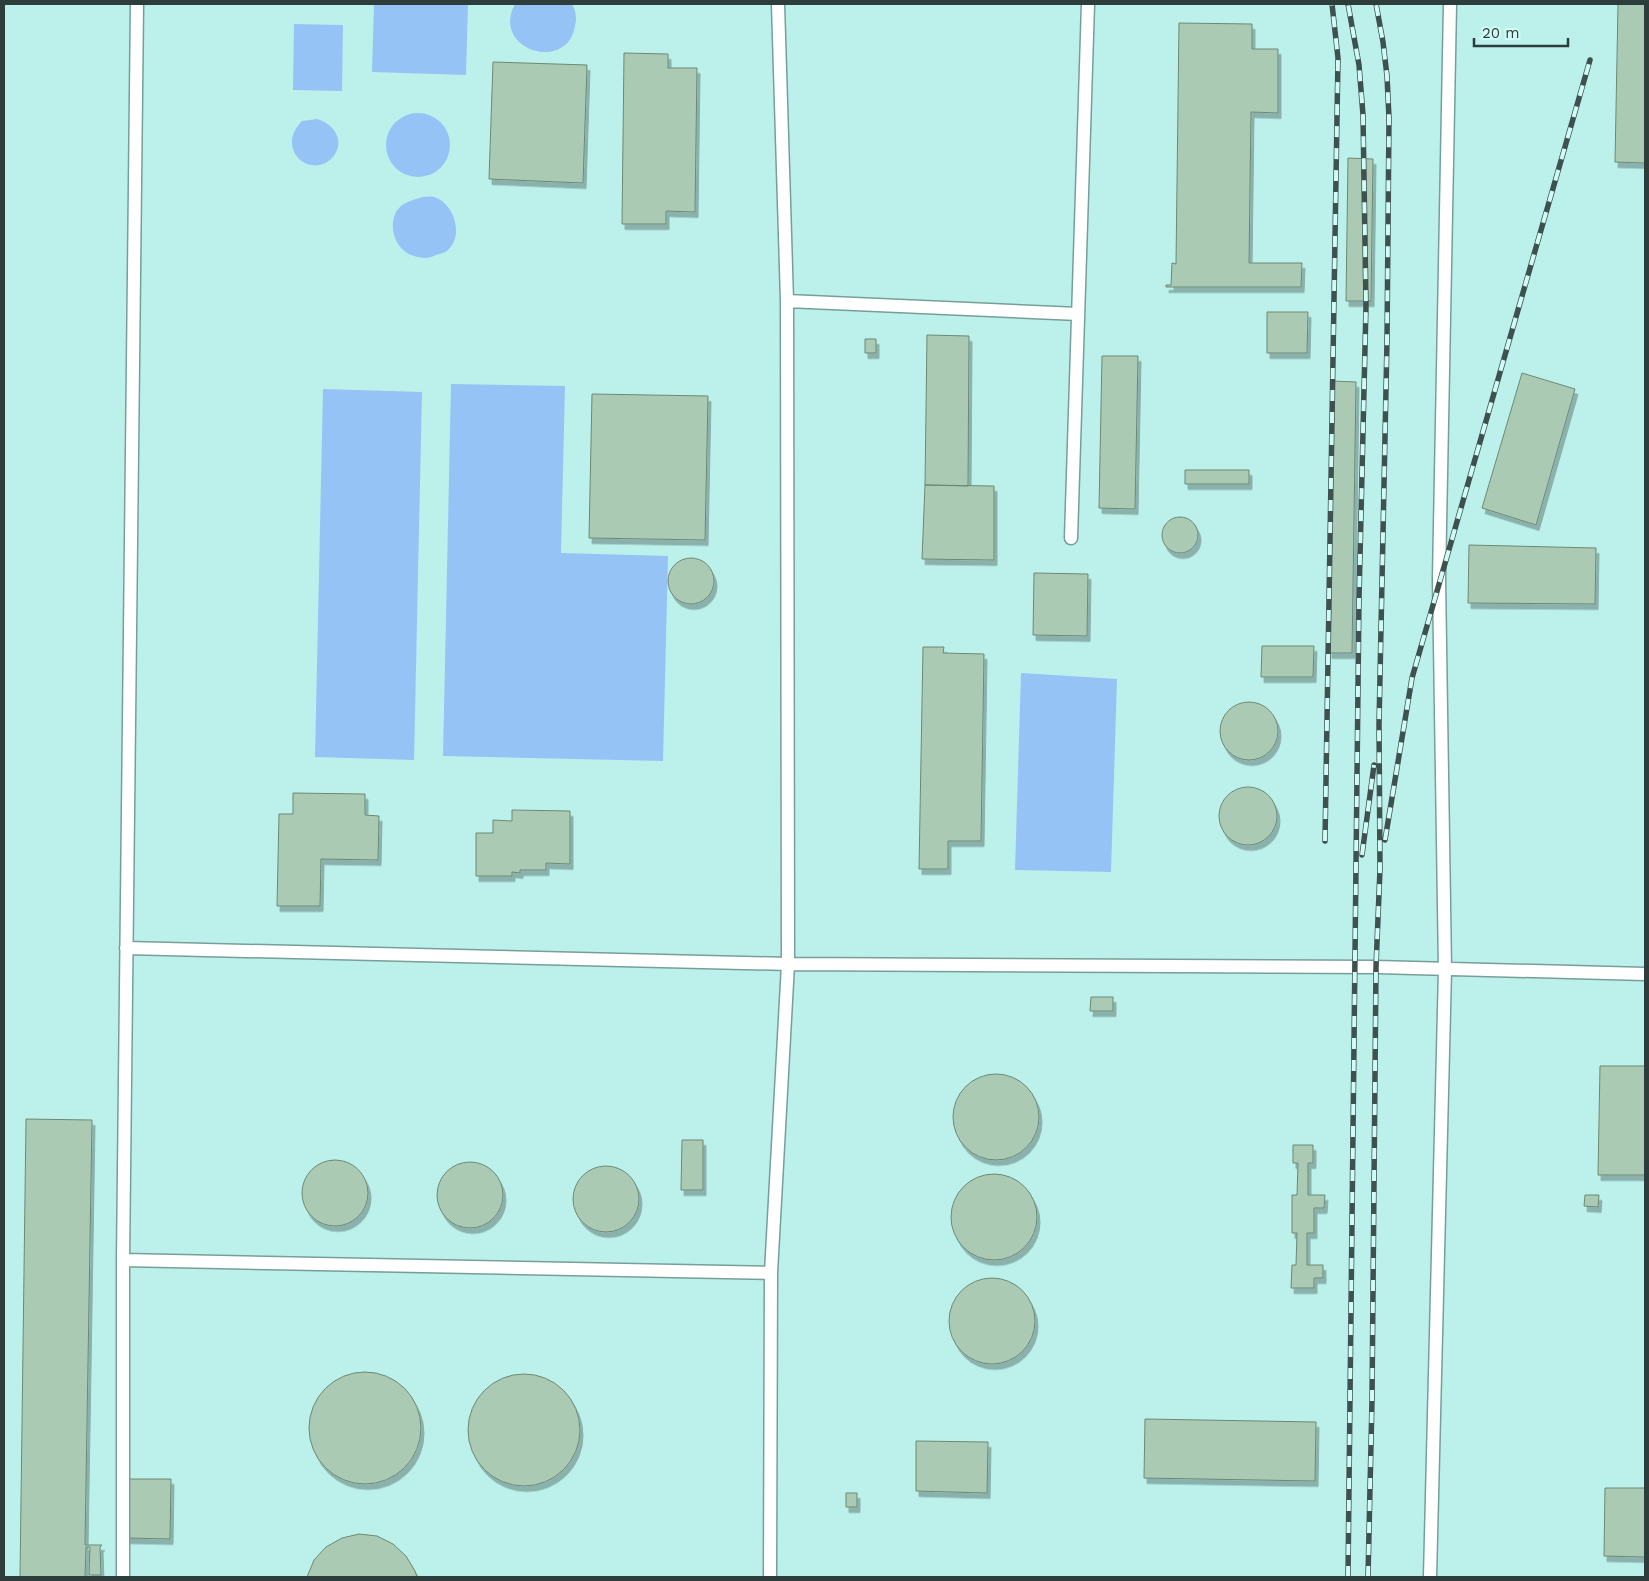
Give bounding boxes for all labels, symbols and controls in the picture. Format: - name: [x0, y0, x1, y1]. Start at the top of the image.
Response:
- scale bar: [1474, 15, 1568, 47]
- text: 20 m: [1482, 24, 1520, 42]

